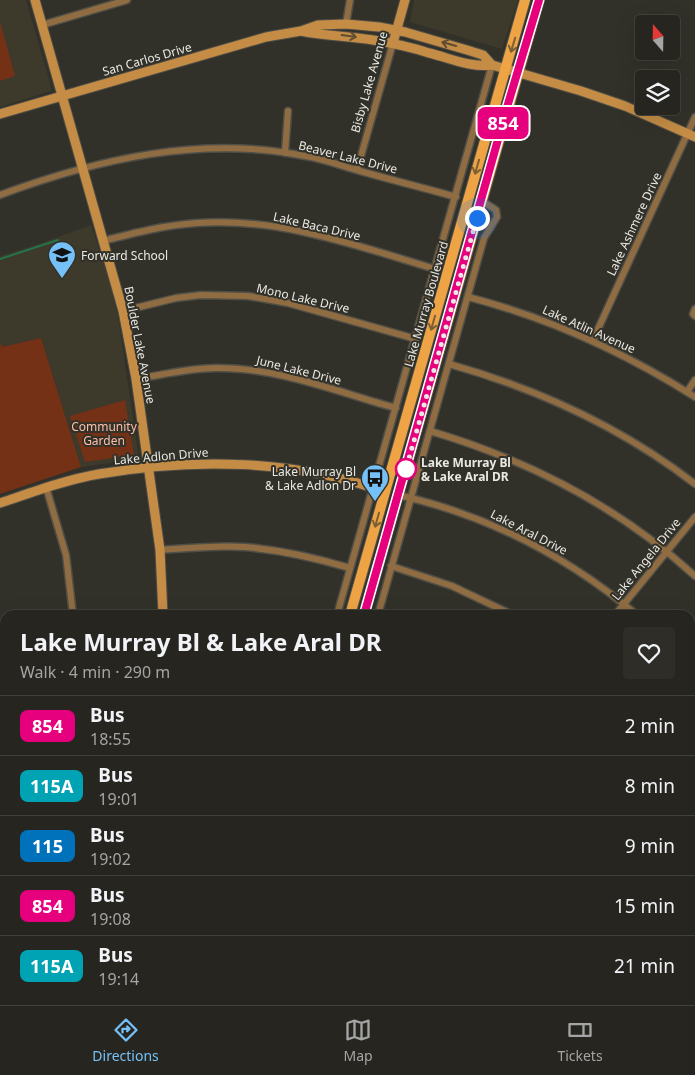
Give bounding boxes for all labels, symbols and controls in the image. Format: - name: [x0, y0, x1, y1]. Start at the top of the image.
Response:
- north arrow: [635, 15, 680, 60]
- map controls: [635, 15, 680, 115]
- street label: Bisby Lake Avenue: [346, 29, 392, 135]
- one-way arrow: [341, 31, 357, 41]
- one-way arrow: [507, 37, 517, 53]
- street label: San Carlos Drive: [100, 38, 194, 80]
- one-way arrow: [442, 39, 458, 49]
- button: layers: [635, 70, 680, 115]
- line badge: 854: [474, 107, 532, 139]
- text: 854: [488, 111, 518, 135]
- street label: Beaver Lake Drive: [297, 137, 399, 178]
- one-way arrow: [472, 158, 482, 174]
- street label: Lake Ashmere Drive: [603, 169, 666, 279]
- your location: [465, 206, 490, 231]
- street label: Lake Baca Drive: [272, 208, 363, 244]
- street label: Lake Murray Boulevard: [400, 239, 452, 369]
- school or university icon: Forward School: [47, 240, 77, 279]
- place label: Forward School: [81, 247, 168, 264]
- street label: Mono Lake Drive: [255, 279, 351, 317]
- street label: Boulder Lake Avenue: [120, 285, 160, 405]
- street label: Lake Atlin Avenue: [540, 301, 638, 357]
- one-way arrow: [428, 315, 438, 331]
- street label: June Lake Drive: [254, 351, 343, 389]
- park label: Community Garden: [71, 418, 138, 449]
- street label: Lake Adlon Drive: [113, 443, 209, 469]
- place label: Lake Murray Bl & Lake Aral DR: [421, 454, 511, 485]
- marker: Lake Murray Bl & Lake Aral DR: [395, 458, 417, 480]
- place label: Lake Murray Bl & Lake Adlon Dr: [265, 463, 356, 494]
- bus stop icon: Lake Murray Bl & Lake Adlon Dr: [360, 463, 390, 502]
- street label: Lake Aral Drive: [488, 505, 571, 559]
- one-way arrow: [372, 511, 381, 527]
- street label: Lake Angela Drive: [608, 514, 685, 604]
- text: Lake Murray Bl & Lake Aral DR: [20, 625, 382, 658]
- button: heart: [623, 627, 675, 679]
- text: Walk · 4 min · 290 m: [20, 661, 170, 683]
- text: Bus: [90, 702, 125, 728]
- text: 2 min: [625, 713, 675, 739]
- text: 854: [32, 714, 63, 738]
- text: 18:55: [90, 728, 131, 750]
- text: Bus: [98, 762, 133, 788]
- text: 8 min: [625, 773, 675, 799]
- text: 115A: [30, 774, 73, 798]
- text: 19:01: [98, 788, 139, 810]
- text: Bus: [90, 822, 125, 848]
- text: 9 min: [625, 833, 675, 859]
- text: 115: [32, 834, 63, 858]
- text: 19:02: [90, 848, 131, 870]
- text: Bus: [90, 882, 125, 908]
- text: 15 min: [614, 893, 675, 919]
- text: 854: [32, 894, 63, 918]
- text: 19:08: [90, 908, 131, 930]
- text: Bus: [98, 942, 133, 968]
- text: 21 min: [614, 953, 675, 979]
- text: 115A: [30, 954, 73, 978]
- text: 19:14: [98, 968, 139, 990]
- tab: Directions: [92, 1016, 159, 1065]
- tab: Map: [344, 1016, 373, 1065]
- tab: Tickets: [557, 1016, 603, 1065]

